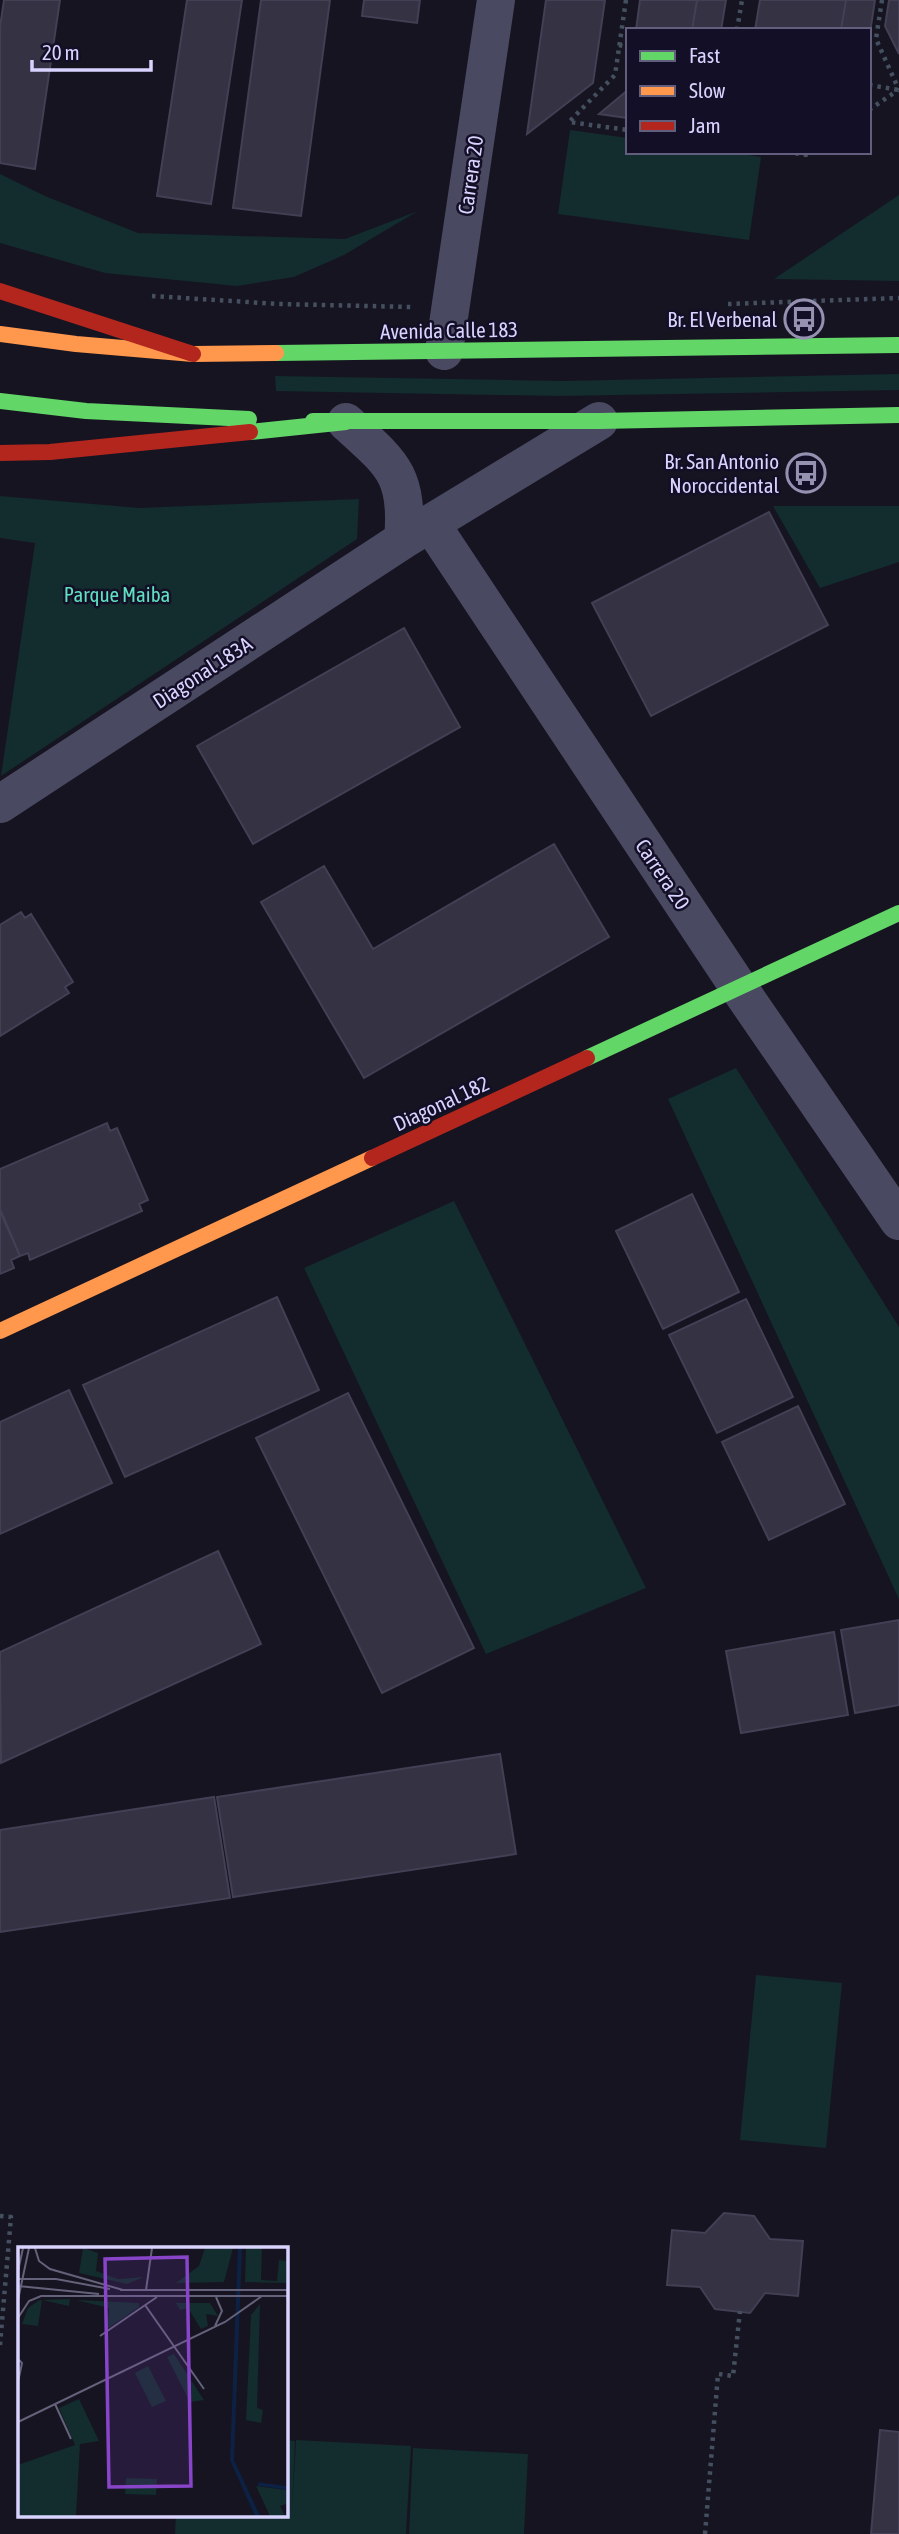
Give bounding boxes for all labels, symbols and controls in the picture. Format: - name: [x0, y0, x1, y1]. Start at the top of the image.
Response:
- scale bar: [32, 28, 150, 72]
- legend: [626, 28, 871, 154]
- text: 20 m: [42, 40, 80, 64]
- text: Fast: [689, 43, 720, 67]
- text: Slow: [689, 78, 726, 102]
- text: Jam: [689, 113, 721, 137]
- street label: Carrera 20: [453, 134, 487, 216]
- bus stop icon: Br. El Verbenal: [783, 298, 825, 340]
- place label: Br. El Verbenal: [667, 307, 777, 331]
- street label: Avenida Calle 183: [380, 317, 518, 343]
- place label: Br. San Antonio Noroccidental: [664, 449, 779, 497]
- bus stop icon: Br. San Antonio Noroccidental: [785, 452, 827, 494]
- park label: Parque Maiba: [64, 582, 170, 606]
- street label: Diagonal 183A: [148, 631, 257, 713]
- street label: Carrera 20: [631, 834, 695, 914]
- street label: Diagonal 182: [389, 1070, 493, 1136]
- inset map: [18, 2247, 287, 2516]

